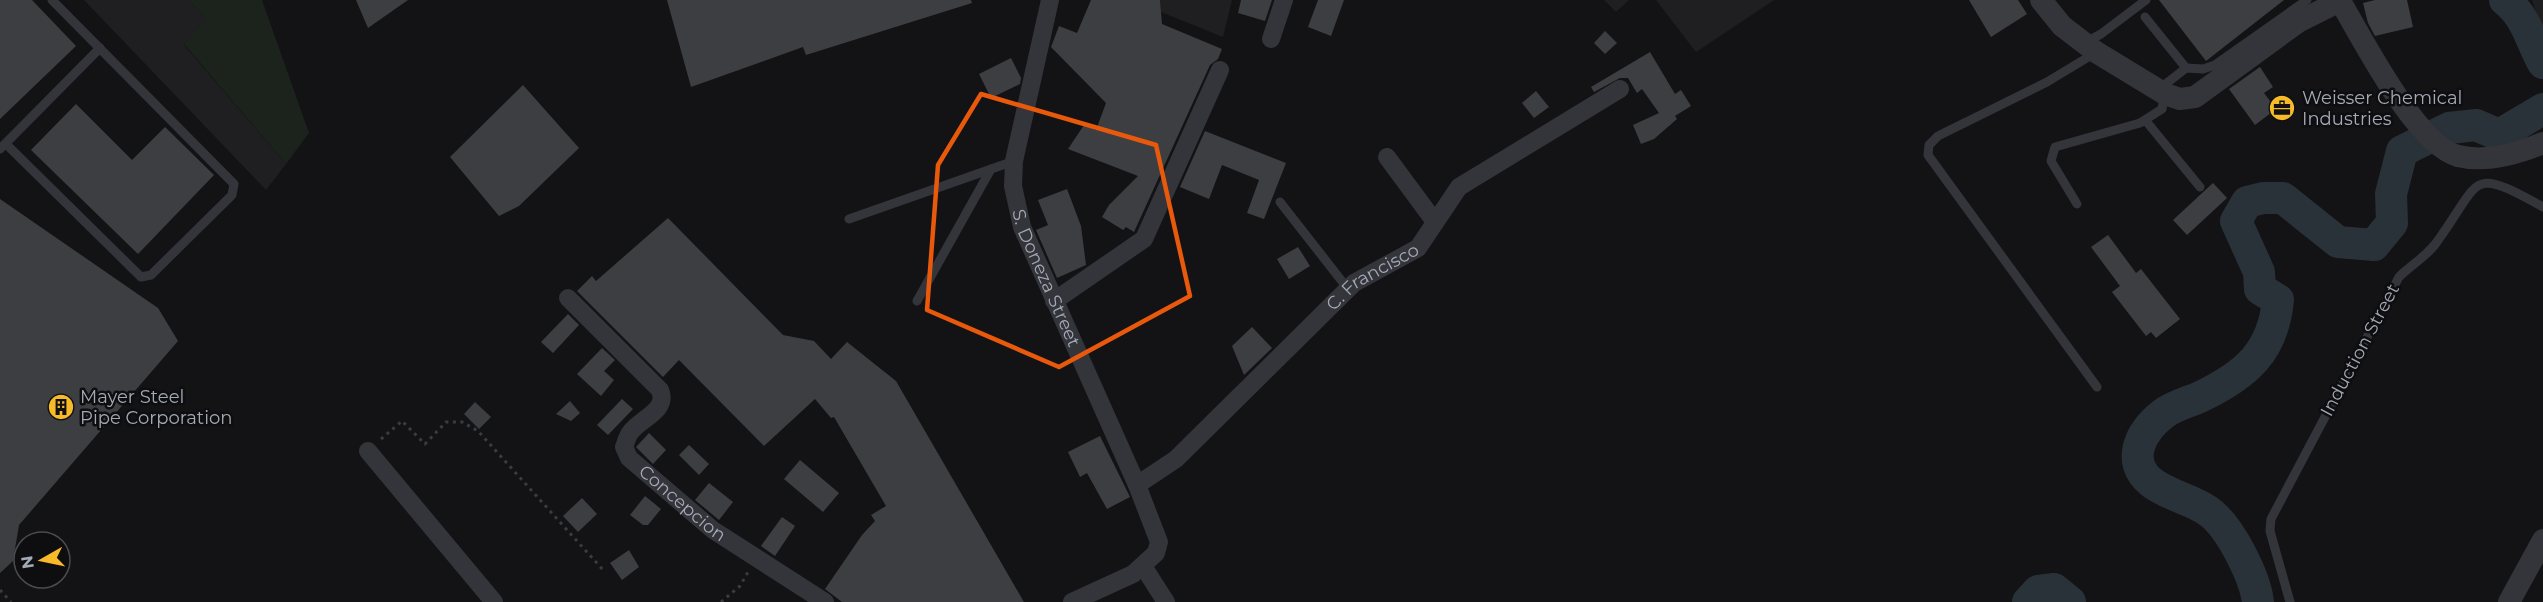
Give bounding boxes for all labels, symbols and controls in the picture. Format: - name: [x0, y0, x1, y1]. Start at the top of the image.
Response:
- place label: Weisser Chemical Industries: [2302, 87, 2462, 130]
- office icon: Weisser Chemical Industries: [2267, 93, 2297, 123]
- street label: S. Doneza Street: [1007, 207, 1085, 350]
- street label: C. Francisco: [1322, 239, 1423, 315]
- street label: Induction Street: [2316, 280, 2404, 420]
- place label: Mayer Steel Pipe Corporation: [80, 386, 232, 429]
- building icon: Mayer Steel Pipe Corporation: [46, 392, 76, 422]
- street label: Concepcion: [634, 460, 730, 546]
- north arrow: [12, 530, 72, 590]
- text: N: [17, 554, 38, 570]

